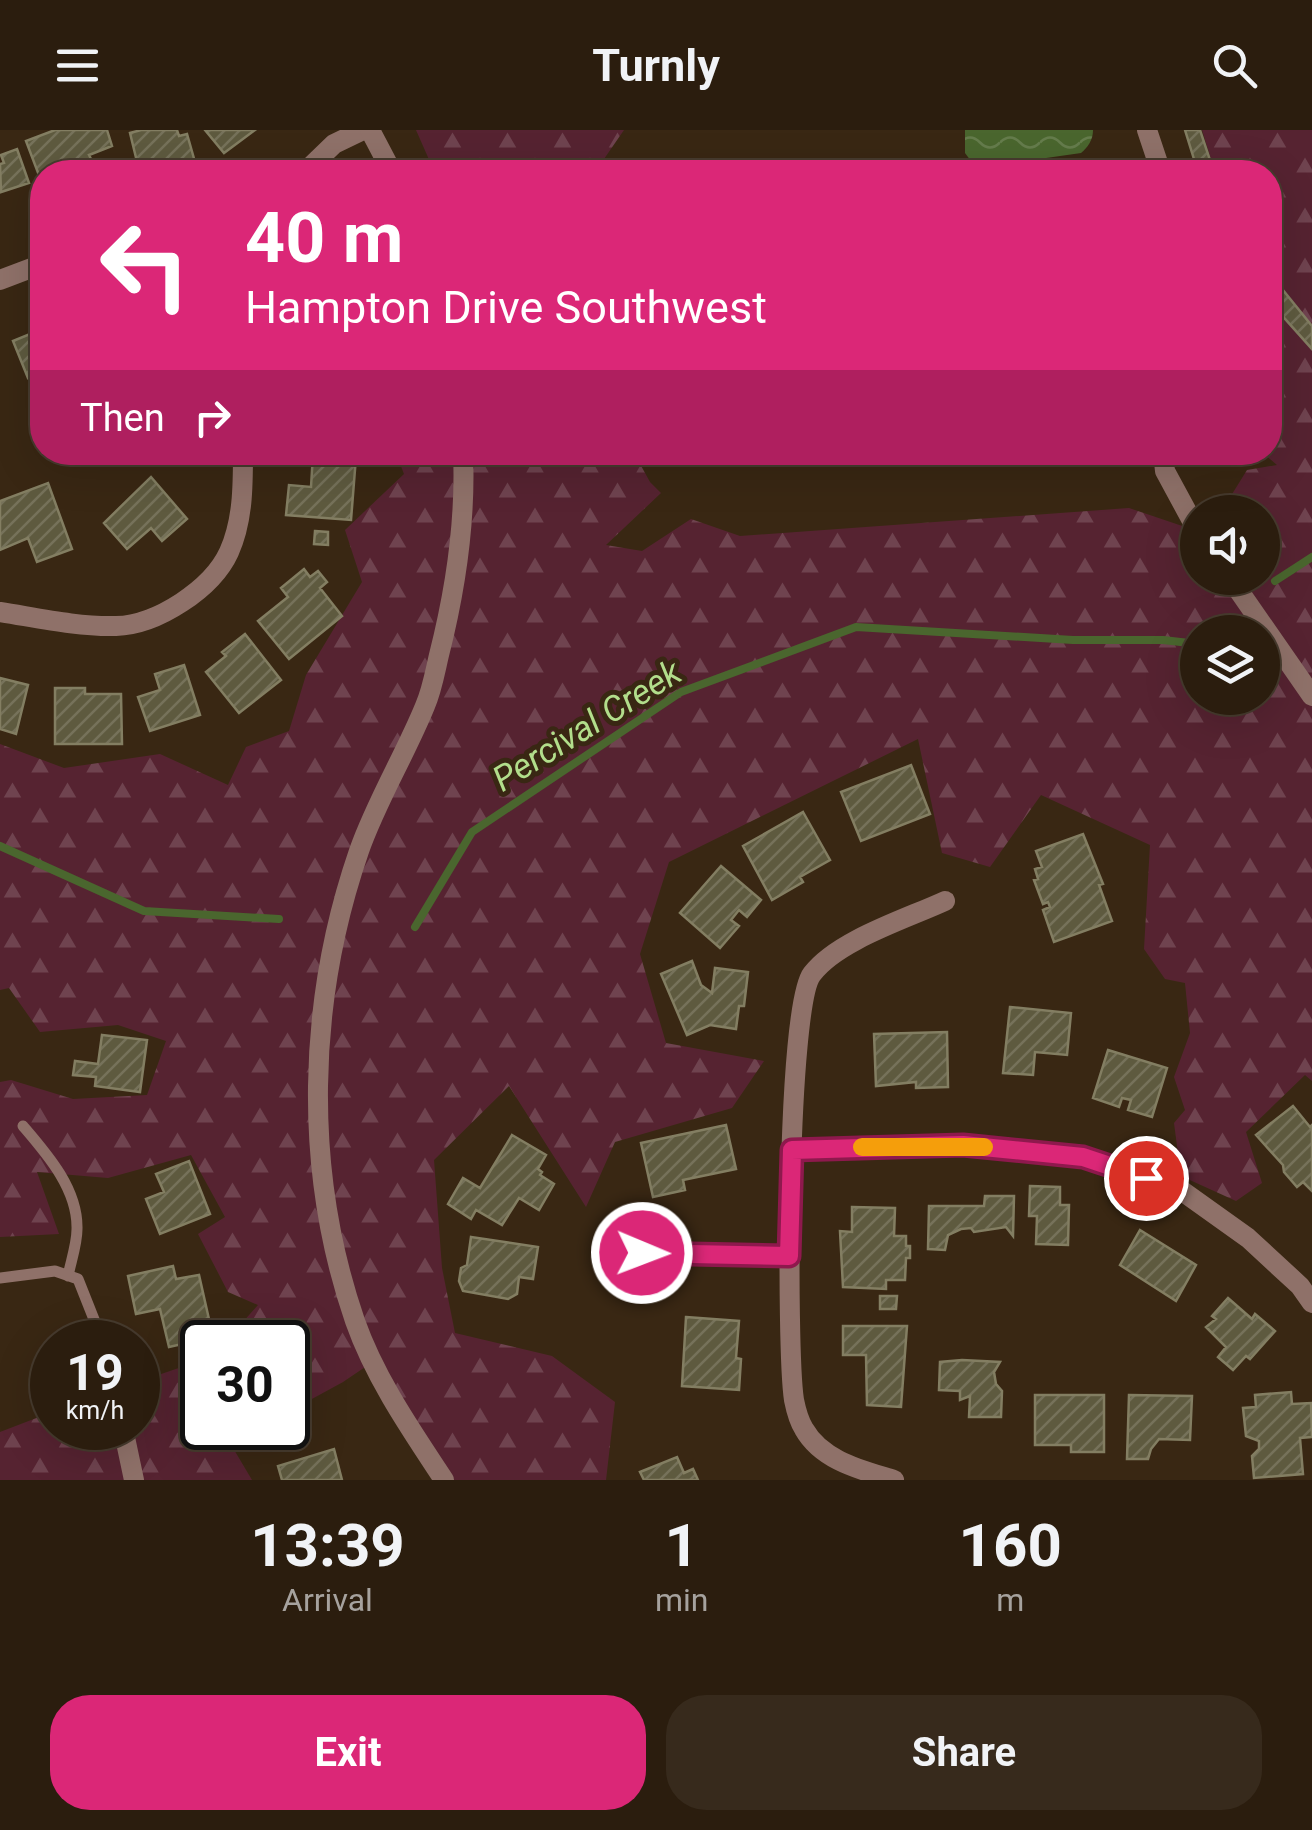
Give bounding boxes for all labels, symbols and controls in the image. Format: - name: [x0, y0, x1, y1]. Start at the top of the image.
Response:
- icon: menu: [50, 38, 105, 93]
- icon: search: [1207, 38, 1262, 93]
- text: Turnly: [592, 39, 720, 92]
- text: 40 m: [245, 197, 403, 279]
- icon: left: [80, 200, 210, 330]
- text: Hampton Drive Southwest: [245, 281, 767, 334]
- icon: right: [185, 390, 240, 445]
- text: Then: [80, 396, 165, 440]
- map controls: [1180, 495, 1280, 715]
- button: sound: [1180, 495, 1280, 595]
- button: layers: [1180, 615, 1280, 715]
- water label: Percival Creek: [485, 651, 689, 800]
- pin: [1104, 1136, 1189, 1221]
- icon: arrive: [1119, 1151, 1174, 1206]
- position arrow: [590, 1201, 694, 1305]
- speed limit sign: 30: [180, 1320, 310, 1450]
- text: 19: [66, 1344, 124, 1402]
- text: km/h: [66, 1396, 124, 1425]
- text: 13:39: [250, 1510, 405, 1581]
- text: 1: [664, 1510, 699, 1581]
- text: 160: [959, 1510, 1062, 1581]
- text: Arrival: [282, 1581, 373, 1619]
- text: min: [655, 1581, 708, 1619]
- text: m: [996, 1581, 1024, 1619]
- button: Exit: [50, 1695, 646, 1810]
- button: Share: [666, 1695, 1262, 1810]

